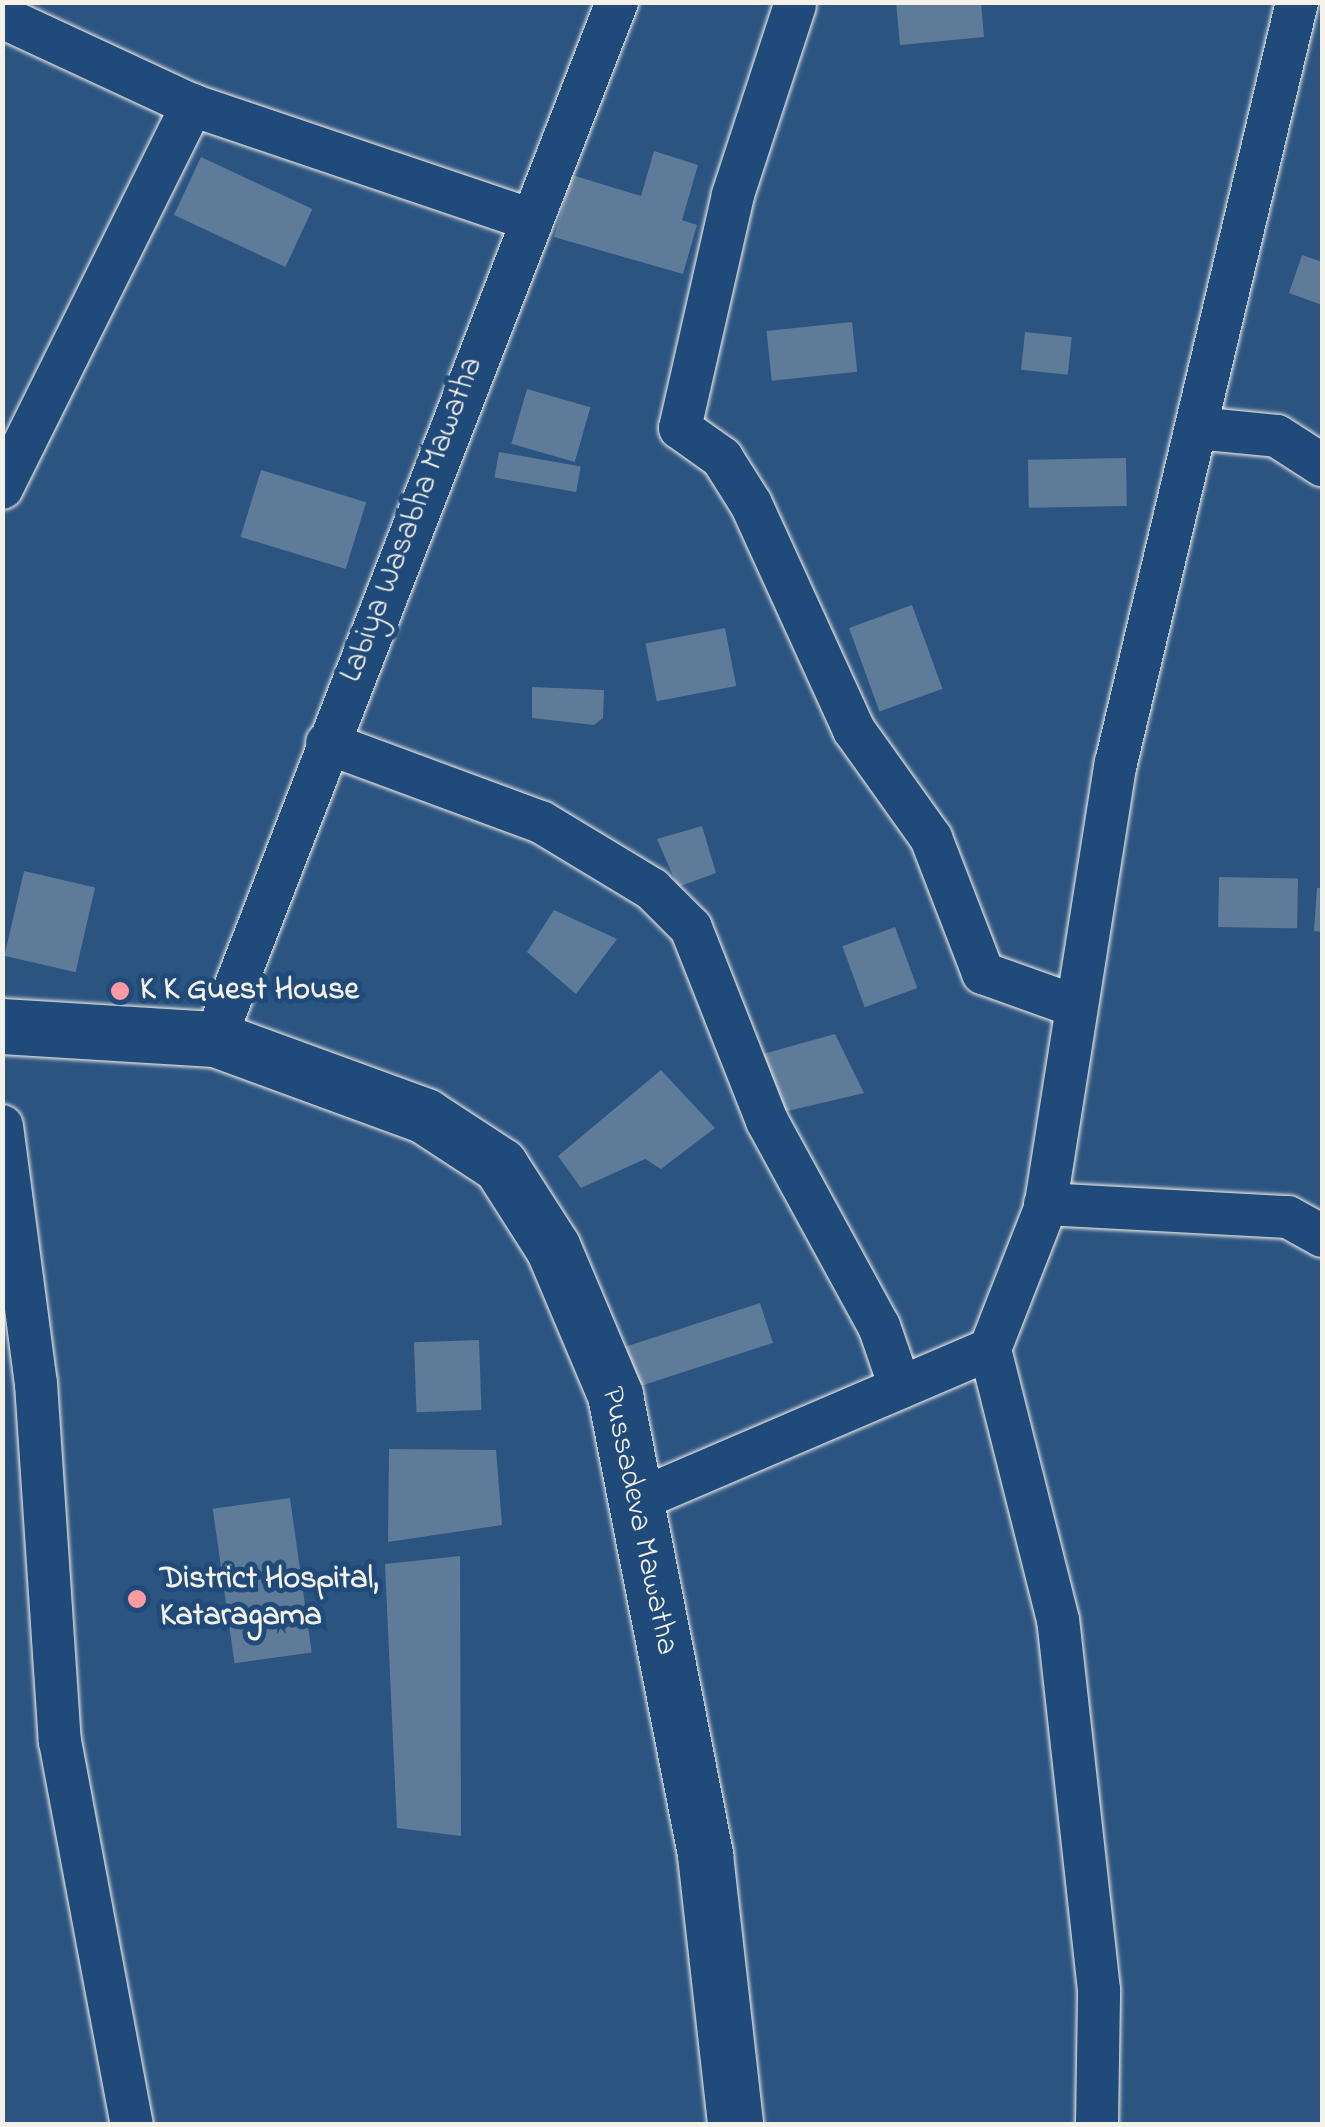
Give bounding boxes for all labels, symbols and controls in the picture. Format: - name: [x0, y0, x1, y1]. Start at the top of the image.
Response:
- street label: Labiya Wasabha Mawatha: [333, 352, 493, 688]
- place label: K K Guest House: [140, 972, 359, 1010]
- marker: K K Guest House: [109, 980, 131, 1002]
- street label: Pussadeva Mawatha: [591, 1384, 685, 1658]
- place label: District Hospital, Kataragama: [160, 1562, 379, 1637]
- marker: District Hospital, Kataragama: [124, 1586, 150, 1612]

